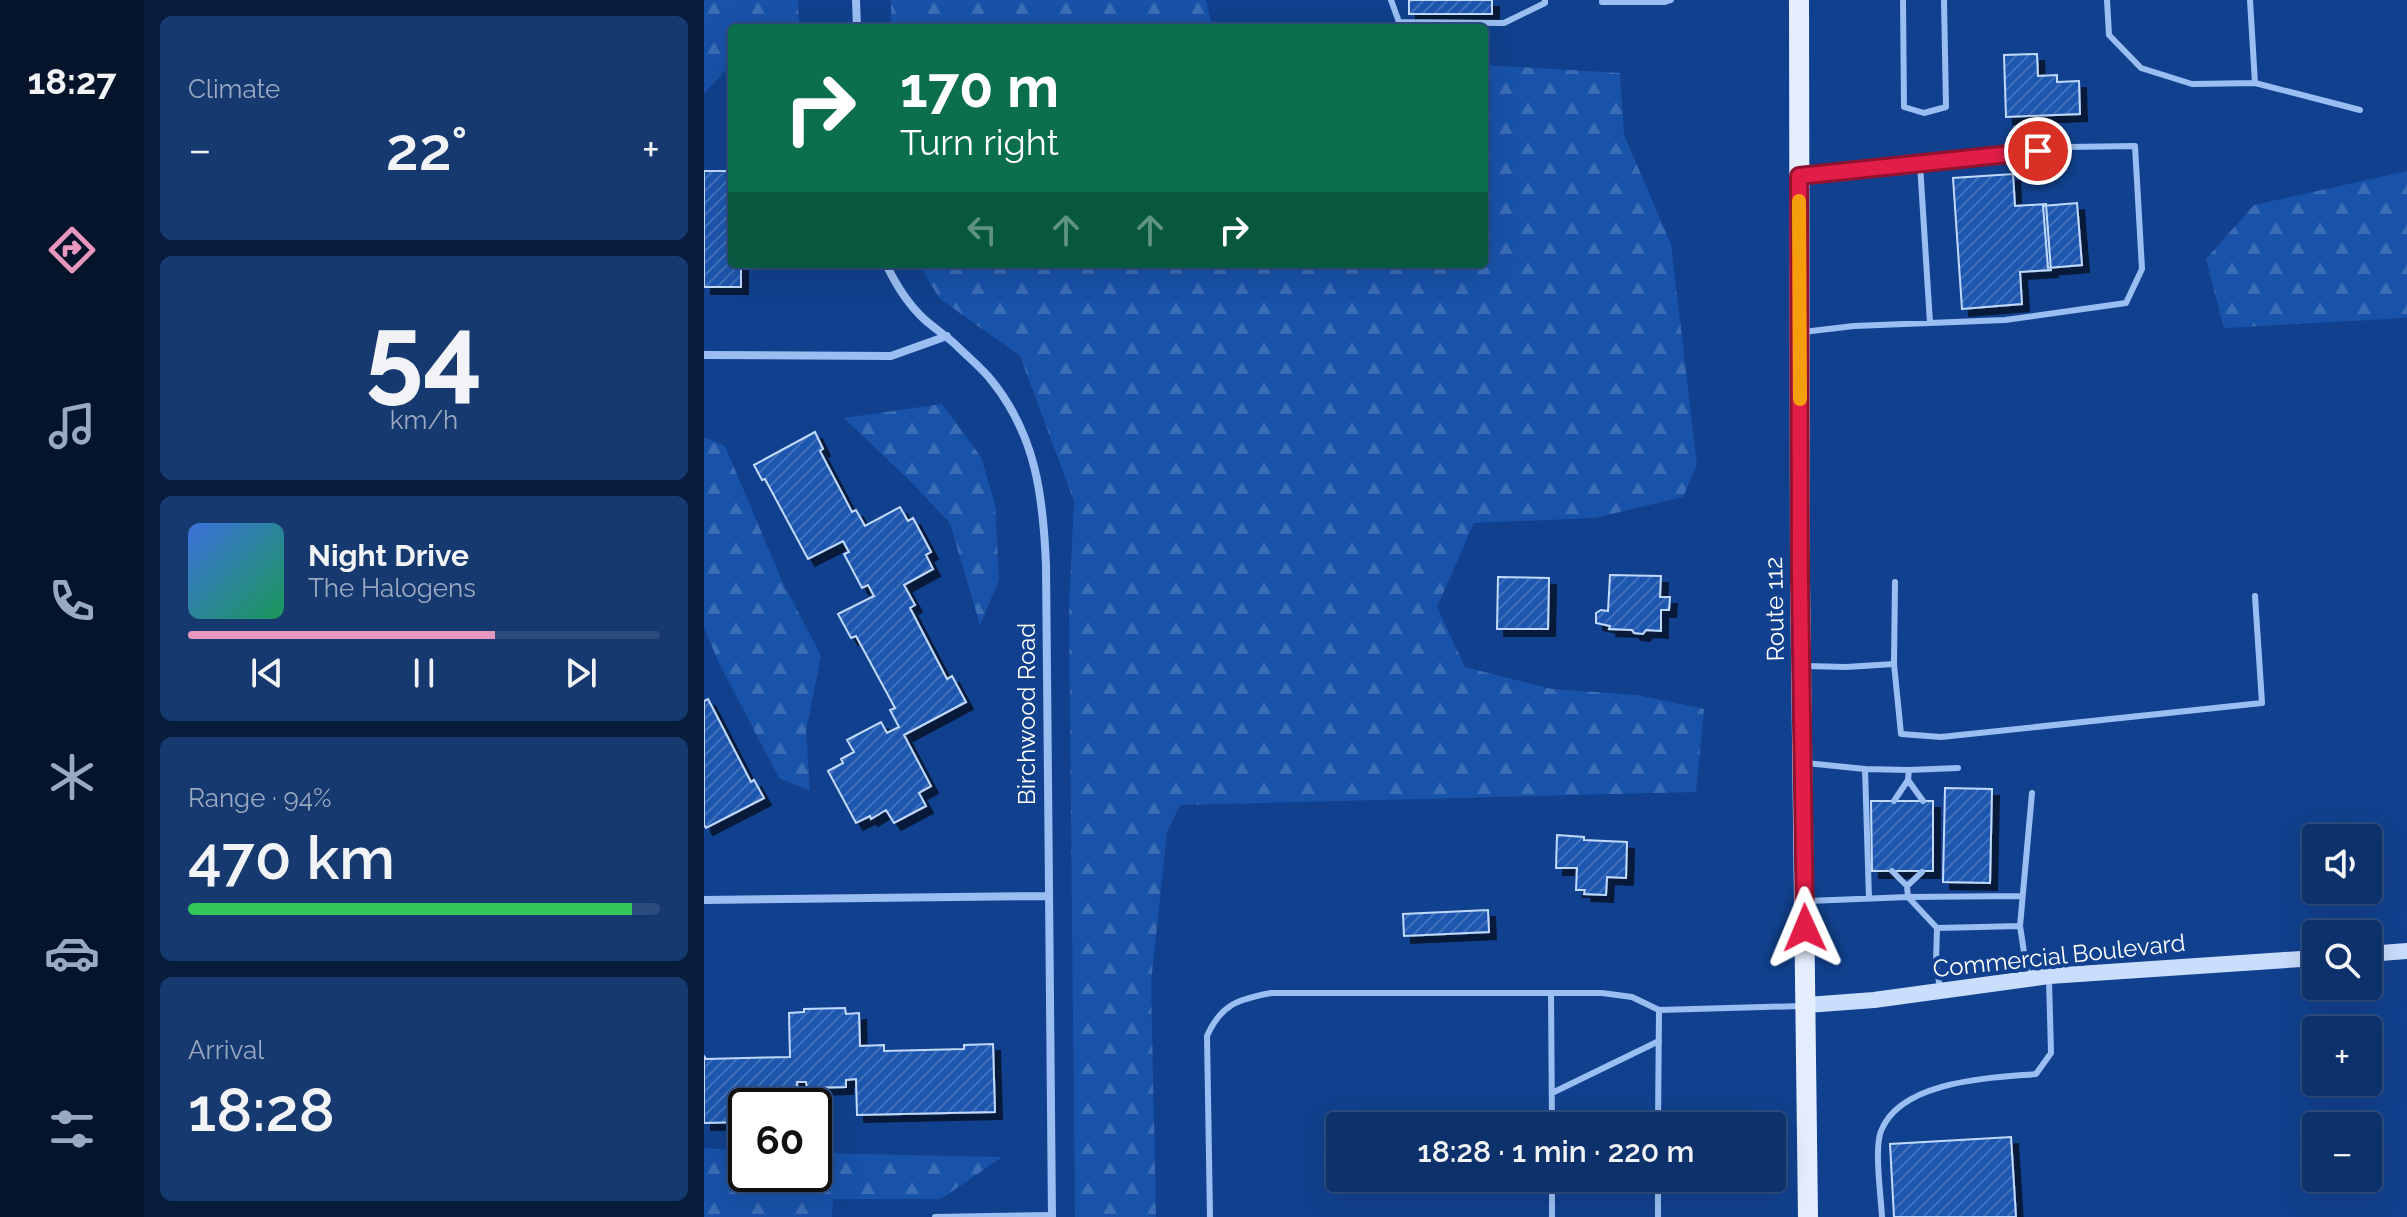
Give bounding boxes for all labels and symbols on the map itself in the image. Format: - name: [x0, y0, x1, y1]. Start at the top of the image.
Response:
- pin: [2004, 117, 2072, 185]
- street label: Route 112: [1759, 556, 1790, 662]
- street label: Birchwood Road: [1012, 623, 1041, 805]
- position arrow: [1763, 886, 1847, 970]
- street label: Commercial Boulevard: [1931, 928, 2187, 983]
- speed limit sign: 60: [728, 1088, 832, 1192]

